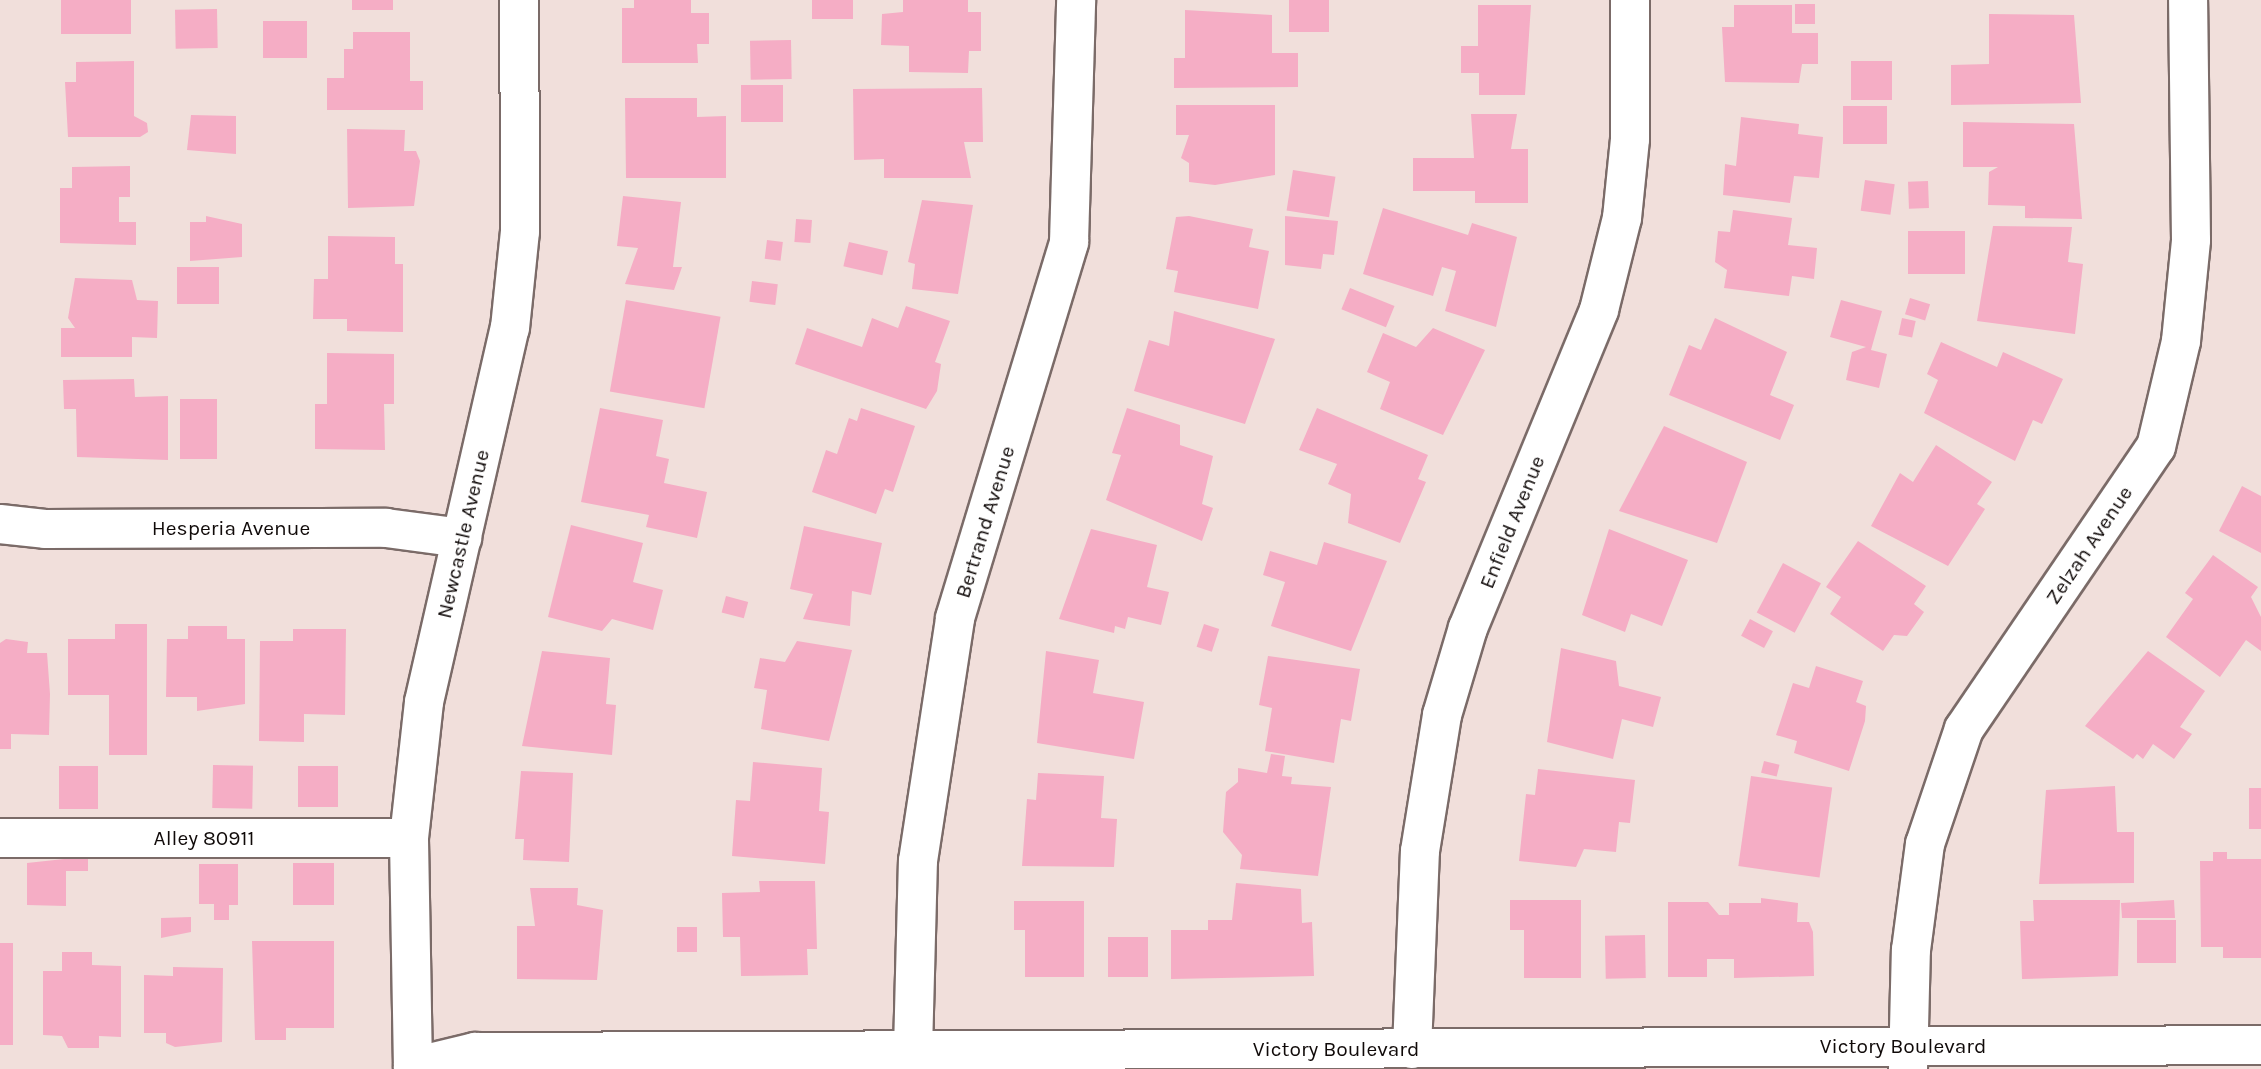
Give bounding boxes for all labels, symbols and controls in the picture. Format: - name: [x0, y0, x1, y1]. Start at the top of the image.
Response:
- street label: Bertrand Avenue: [950, 443, 1020, 601]
- street label: Newcastle Avenue: [431, 447, 495, 621]
- street label: Enfield Avenue: [1474, 452, 1550, 592]
- street label: Zelzah Avenue: [2040, 481, 2138, 609]
- street label: Hesperia Avenue: [152, 515, 310, 541]
- street label: Alley 80911: [154, 825, 254, 851]
- street label: Victory Boulevard: [1820, 1033, 1986, 1059]
- street label: Victory Boulevard: [1253, 1036, 1419, 1062]

